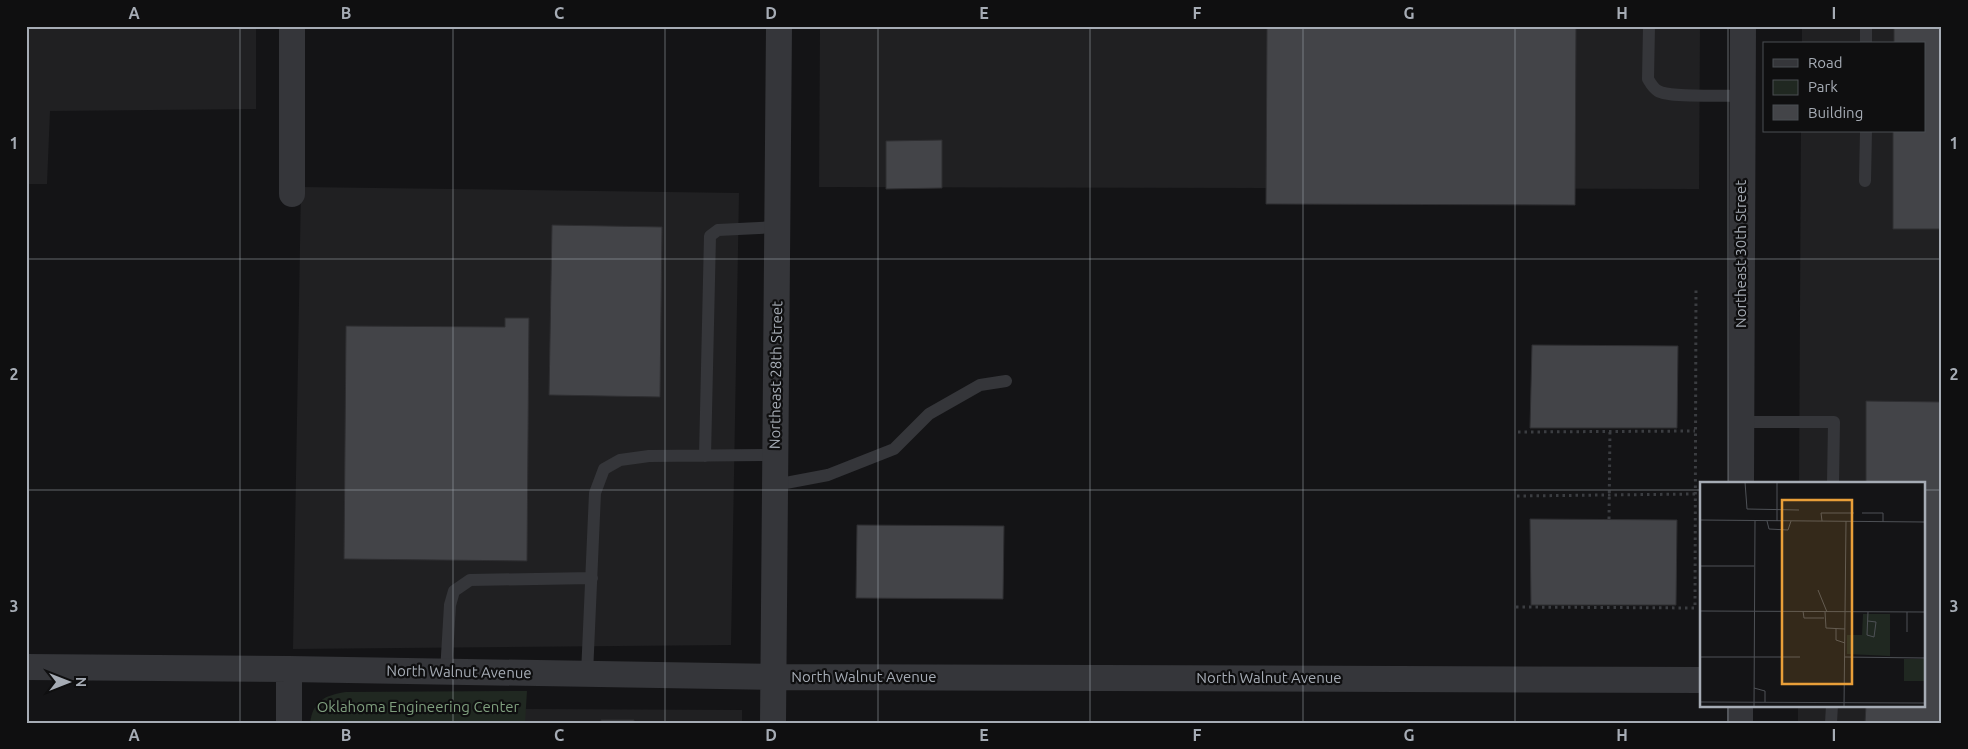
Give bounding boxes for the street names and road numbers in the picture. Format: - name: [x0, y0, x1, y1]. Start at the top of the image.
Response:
- street label: Northeast 30th Street: [1732, 180, 1749, 328]
- street label: Northeast 28th Street: [766, 301, 785, 449]
- street label: North Walnut Avenue: [386, 662, 532, 681]
- street label: North Walnut Avenue: [791, 668, 937, 685]
- street label: North Walnut Avenue: [1196, 669, 1342, 686]

